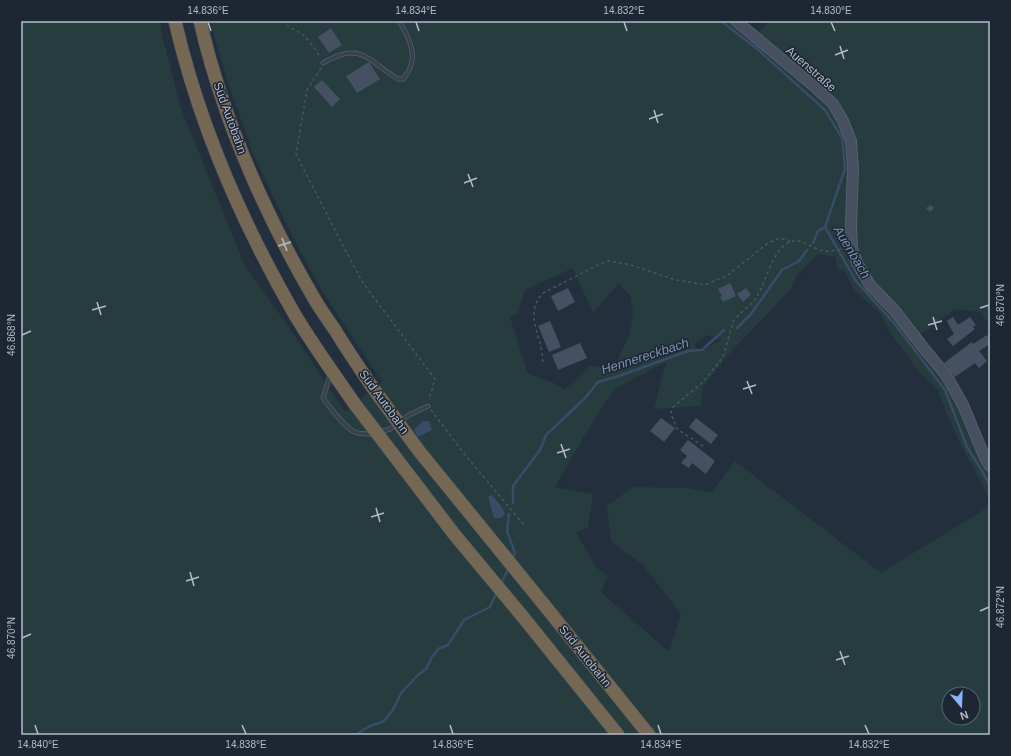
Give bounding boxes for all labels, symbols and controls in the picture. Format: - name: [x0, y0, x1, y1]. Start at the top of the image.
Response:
- text: 14.836°E: [187, 5, 229, 16]
- text: 14.834°E: [395, 5, 437, 16]
- text: 14.832°E: [603, 5, 645, 16]
- text: 14.830°E: [810, 5, 852, 16]
- street label: Auenstraße: [783, 43, 839, 95]
- street label: Süd Autobahn: [211, 80, 249, 156]
- water label: Auenbach: [830, 222, 874, 281]
- text: 46.870°N: [995, 284, 1006, 326]
- text: 46.868°N: [6, 314, 17, 356]
- water label: Hennereckbach: [599, 335, 691, 377]
- street label: Süd Autobahn: [356, 367, 412, 437]
- text: 46.872°N: [995, 586, 1006, 628]
- text: 46.870°N: [6, 617, 17, 659]
- street label: Süd Autobahn: [556, 622, 614, 690]
- north arrow: [941, 686, 981, 726]
- text: N: [958, 708, 970, 722]
- text: 14.840°E: [17, 739, 59, 750]
- text: 14.838°E: [225, 739, 267, 750]
- text: 14.836°E: [432, 739, 474, 750]
- text: 14.834°E: [640, 739, 682, 750]
- text: 14.832°E: [848, 739, 890, 750]

